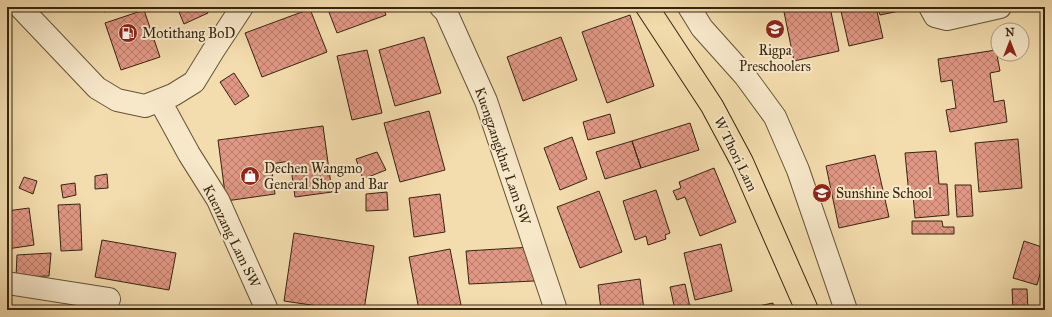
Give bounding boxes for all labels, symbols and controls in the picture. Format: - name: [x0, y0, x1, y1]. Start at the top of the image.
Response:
- school or university icon: Rigpa Preschoolers: [764, 18, 786, 40]
- fuel station icon: Motithang BoD: [117, 22, 139, 44]
- north arrow: [990, 22, 1030, 62]
- place label: Motithang BoD: [142, 25, 235, 42]
- text: N: [1005, 26, 1015, 39]
- place label: Rigpa Preschoolers: [739, 42, 811, 75]
- street label: Kuengzangkhar Lam SW: [471, 85, 534, 228]
- street label: W Thori Lam: [710, 114, 761, 194]
- place label: Dechen Wangmo General Shop and Bar: [264, 160, 389, 193]
- shop icon: Dechen Wangmo General Shop and Bar: [239, 165, 261, 187]
- street label: Kuenzang Lam SW: [199, 182, 264, 291]
- school or university icon: Sunshine School: [811, 182, 833, 204]
- place label: Sunshine School: [836, 185, 932, 202]

